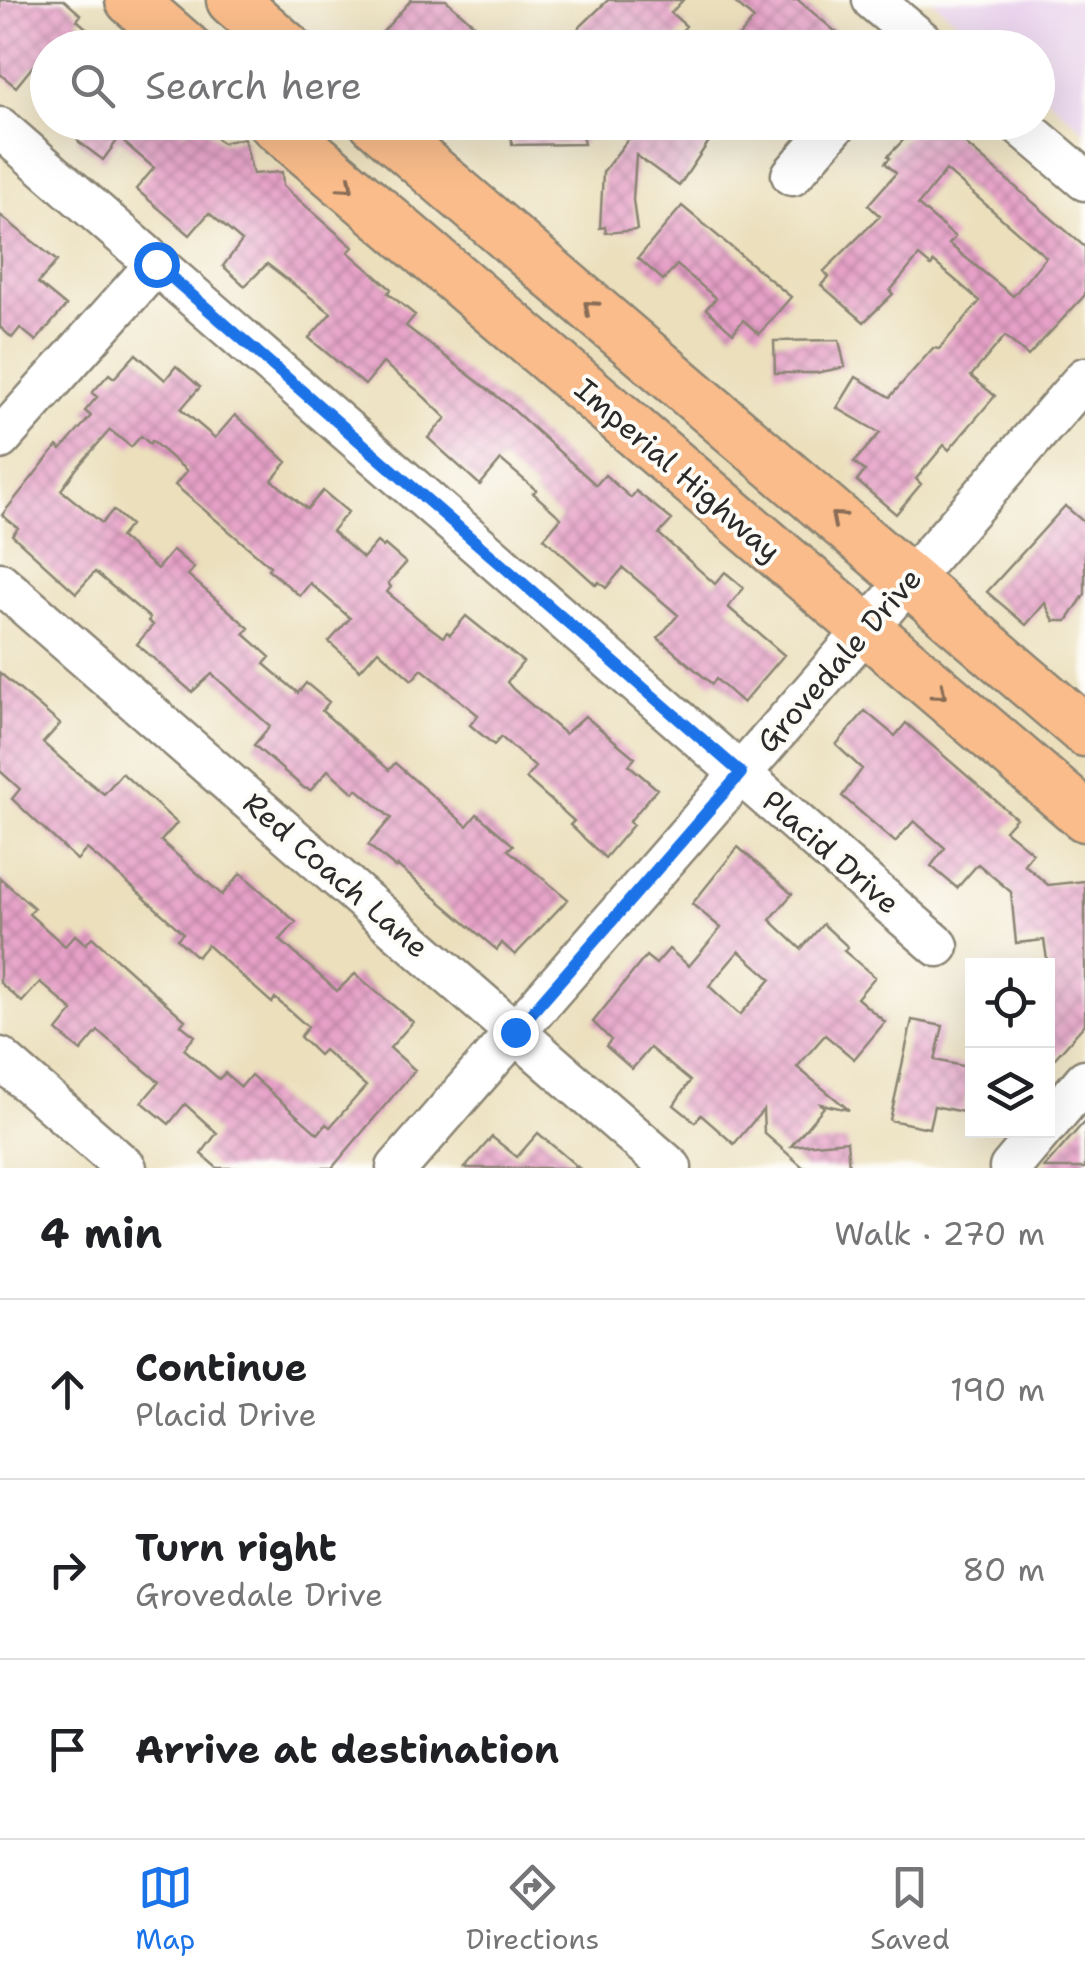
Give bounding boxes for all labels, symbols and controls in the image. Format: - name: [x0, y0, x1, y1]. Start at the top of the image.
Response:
- search box: [30, 30, 1055, 140]
- icon: search: [65, 58, 120, 113]
- text: Search here: [145, 60, 362, 111]
- one-way arrow: [336, 174, 354, 192]
- route start: [134, 242, 180, 288]
- one-way arrow: [583, 300, 602, 318]
- street label: Imperial Highway: [566, 369, 790, 571]
- one-way arrow: [830, 512, 849, 530]
- street label: Grovedale Drive: [747, 559, 931, 761]
- one-way arrow: [928, 682, 947, 700]
- street label: Placid Drive: [753, 781, 909, 923]
- street label: Red Coach Lane: [234, 783, 438, 967]
- map controls: [965, 958, 1055, 1138]
- button: locate: [965, 958, 1055, 1048]
- route end: [493, 1010, 539, 1056]
- button: layers: [965, 1048, 1055, 1138]
- text: 4 min: [40, 1205, 162, 1261]
- text: Walk · 270 m: [834, 1212, 1045, 1255]
- text: Continue: [135, 1342, 307, 1393]
- icon: ahead: [40, 1362, 95, 1417]
- text: 190 m: [950, 1368, 1045, 1411]
- text: Placid Drive: [135, 1393, 317, 1436]
- text: Turn right: [135, 1522, 337, 1573]
- icon: right: [40, 1542, 95, 1597]
- text: 80 m: [962, 1548, 1045, 1591]
- text: Grovedale Drive: [135, 1573, 383, 1616]
- icon: arrive: [40, 1722, 95, 1777]
- text: Arrive at destination: [135, 1724, 559, 1775]
- tab: Map: [135, 1860, 195, 1958]
- tab: Directions: [466, 1860, 599, 1958]
- tab: Saved: [870, 1860, 950, 1958]

